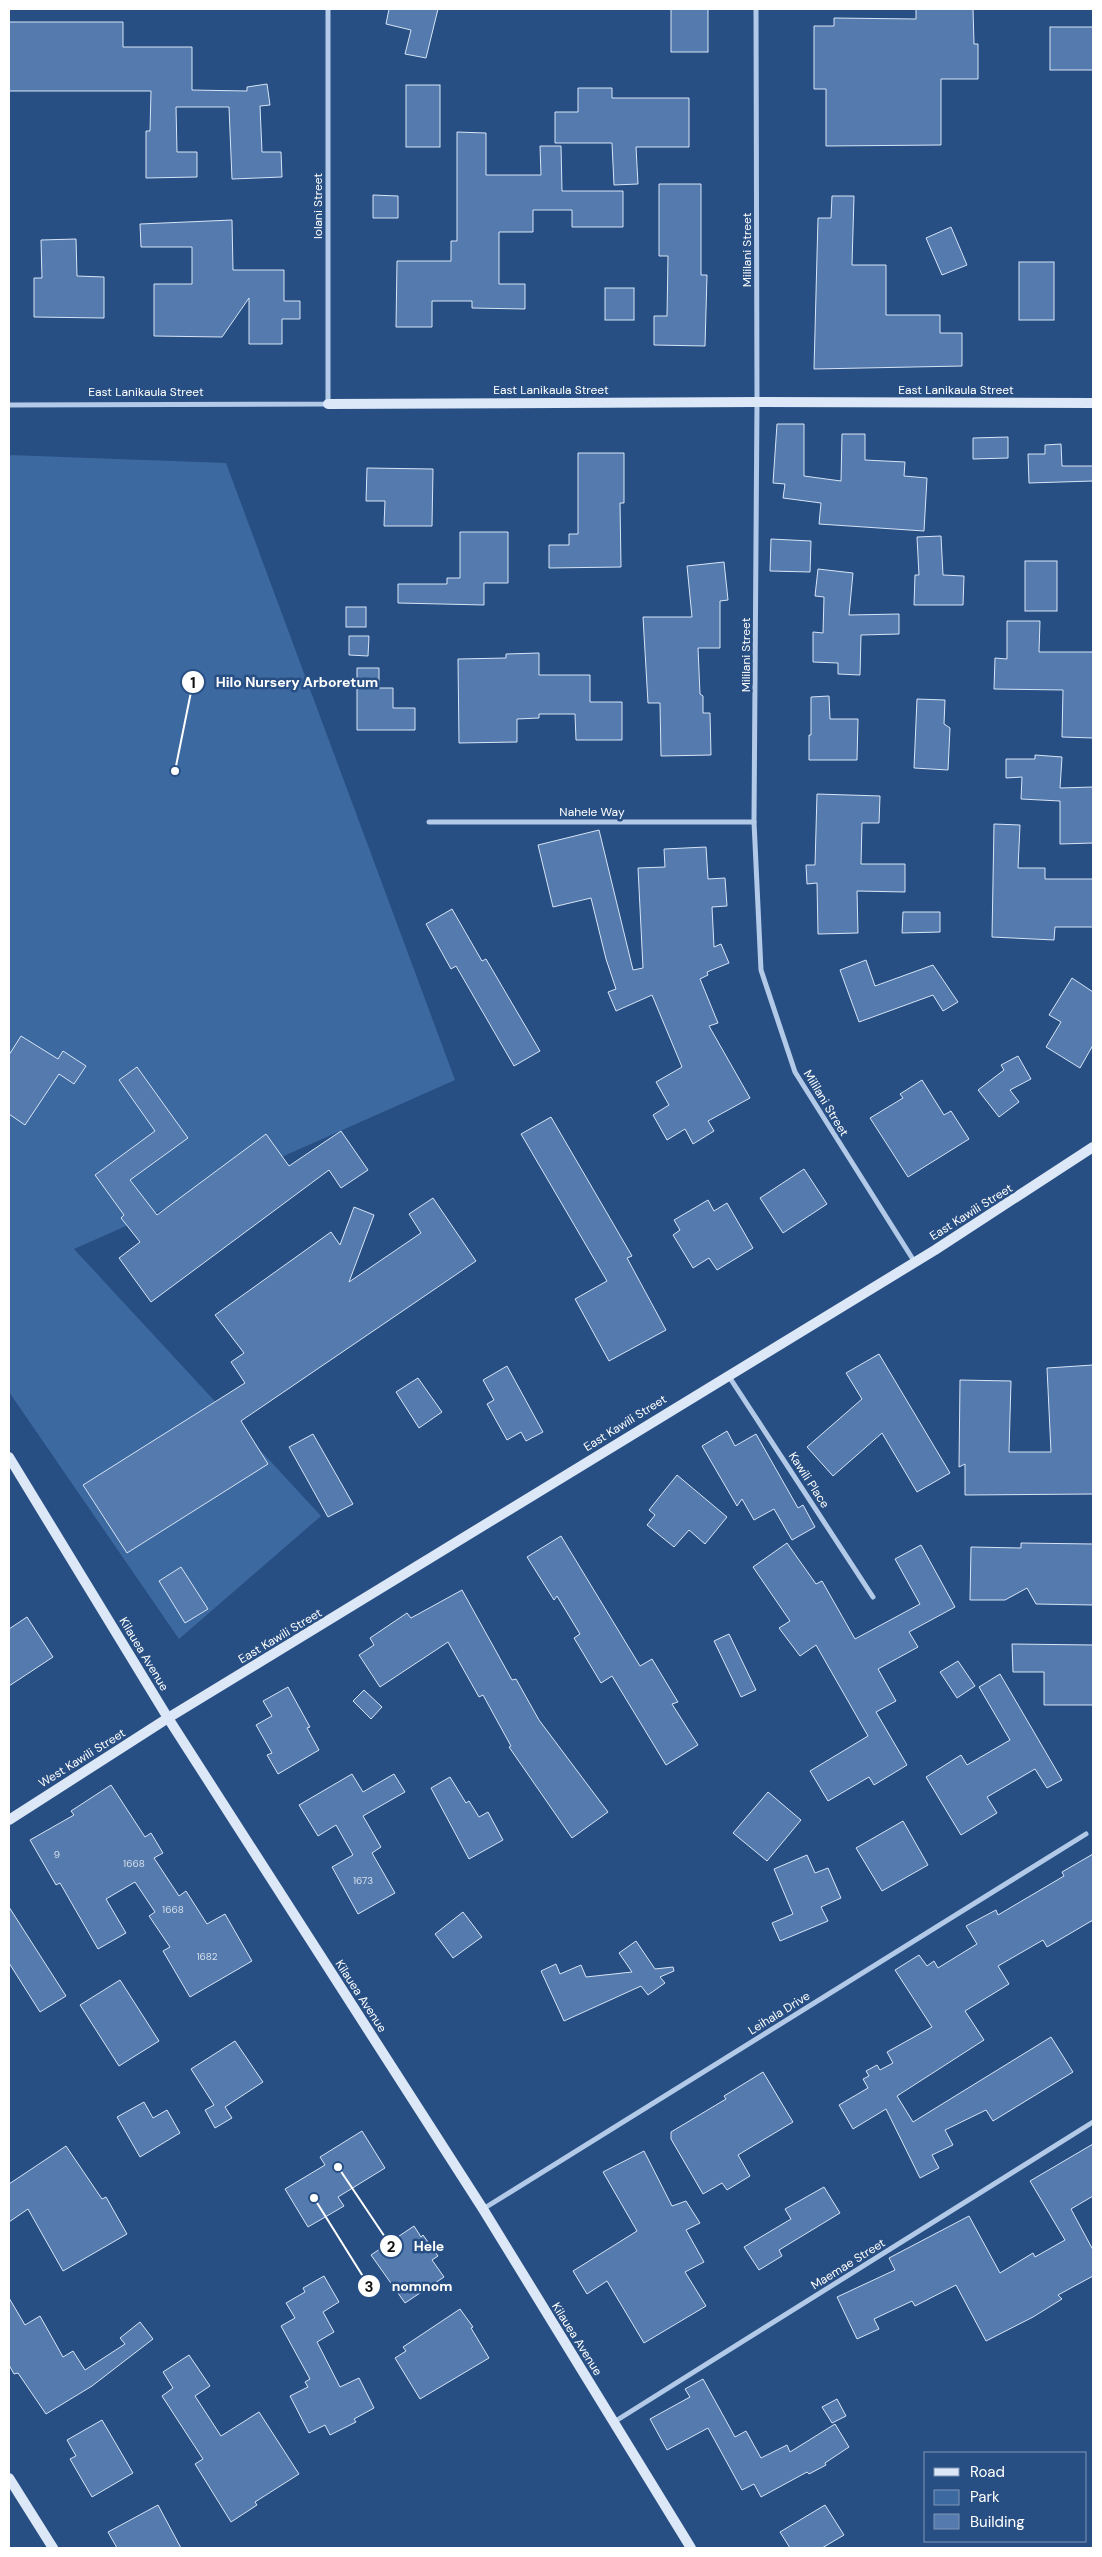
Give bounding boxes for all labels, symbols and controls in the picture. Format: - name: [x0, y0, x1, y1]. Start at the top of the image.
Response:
- street label: Iolani Street: [310, 173, 326, 239]
- street label: Mililani Street: [739, 212, 755, 287]
- street label: East Lanikaula Street: [493, 382, 609, 398]
- street label: East Lanikaula Street: [898, 382, 1014, 398]
- street label: East Lanikaula Street: [88, 384, 204, 400]
- street label: Mililani Street: [738, 617, 754, 692]
- callout: Hilo Nursery Arboretum: [180, 668, 388, 697]
- text: 1: [190, 673, 196, 693]
- text: Hilo Nursery Arboretum: [216, 673, 378, 691]
- street label: Nahele Way: [559, 804, 625, 820]
- street label: Mililani Street: [800, 1067, 852, 1139]
- street label: East Kawili Street: [927, 1180, 1016, 1244]
- street label: East Kawili Street: [581, 1391, 670, 1455]
- street label: Kawili Place: [785, 1449, 833, 1511]
- street label: East Kawili Street: [235, 1605, 325, 1667]
- street label: Kilauea Avenue: [116, 1614, 172, 1694]
- street label: West Kawili Street: [36, 1725, 129, 1791]
- house number: 9: [54, 1848, 60, 1861]
- house number: 1668: [123, 1857, 145, 1870]
- house number: 1673: [353, 1874, 373, 1887]
- house number: 1668: [162, 1903, 184, 1916]
- house number: 1682: [196, 1950, 218, 1963]
- street label: Kilauea Avenue: [332, 1957, 390, 2035]
- street label: Leihala Drive: [745, 1988, 813, 2038]
- callout: Hele: [378, 2232, 454, 2261]
- street label: Maemae Street: [808, 2235, 888, 2293]
- text: 2: [387, 2237, 396, 2257]
- text: Hele: [414, 2237, 444, 2255]
- callout: nomnom: [357, 2272, 463, 2301]
- text: 3: [364, 2277, 374, 2297]
- text: nomnom: [392, 2277, 452, 2295]
- street label: Kilauea Avenue: [548, 2299, 606, 2379]
- legend: [924, 2452, 1087, 2542]
- text: Road: [970, 2462, 1005, 2482]
- text: Park: [970, 2487, 1000, 2507]
- text: Building: [970, 2512, 1025, 2532]

